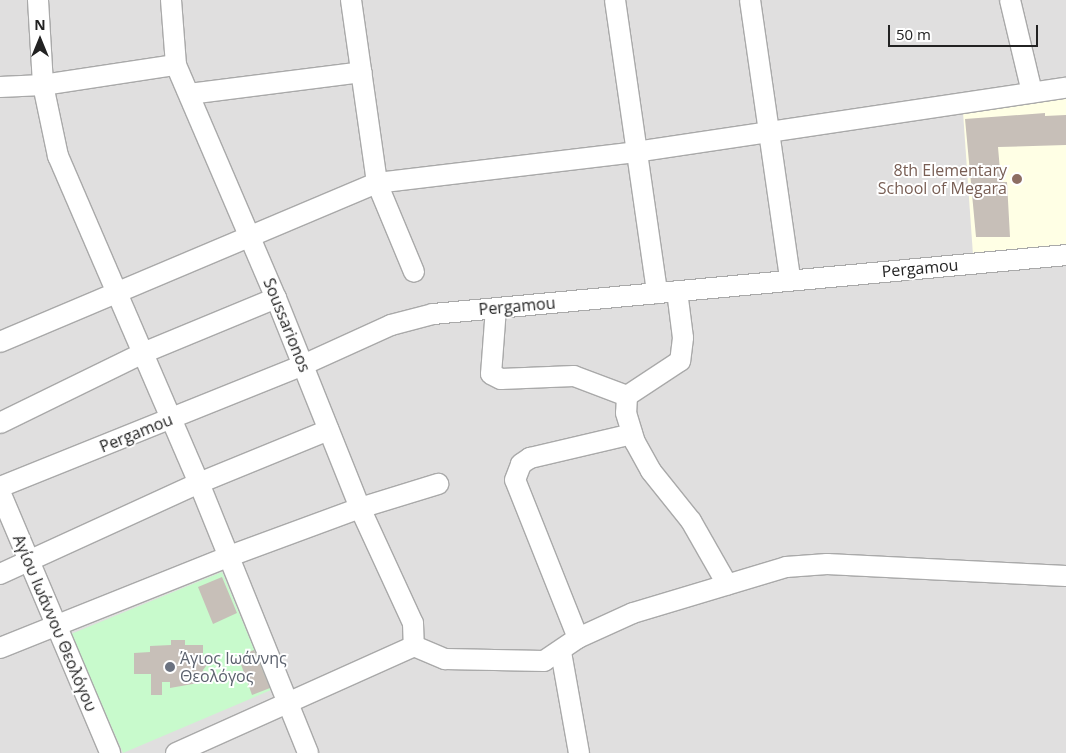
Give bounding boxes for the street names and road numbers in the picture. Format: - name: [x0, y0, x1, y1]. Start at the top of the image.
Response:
- street label: Pergamou: [881, 255, 959, 281]
- street label: Soussarionos: [259, 275, 315, 375]
- street label: Pergamou: [478, 293, 556, 319]
- street label: Pergamou: [97, 410, 175, 456]
- street label: Αγίου Ιωάννου Θεολόγου: [9, 532, 101, 714]

